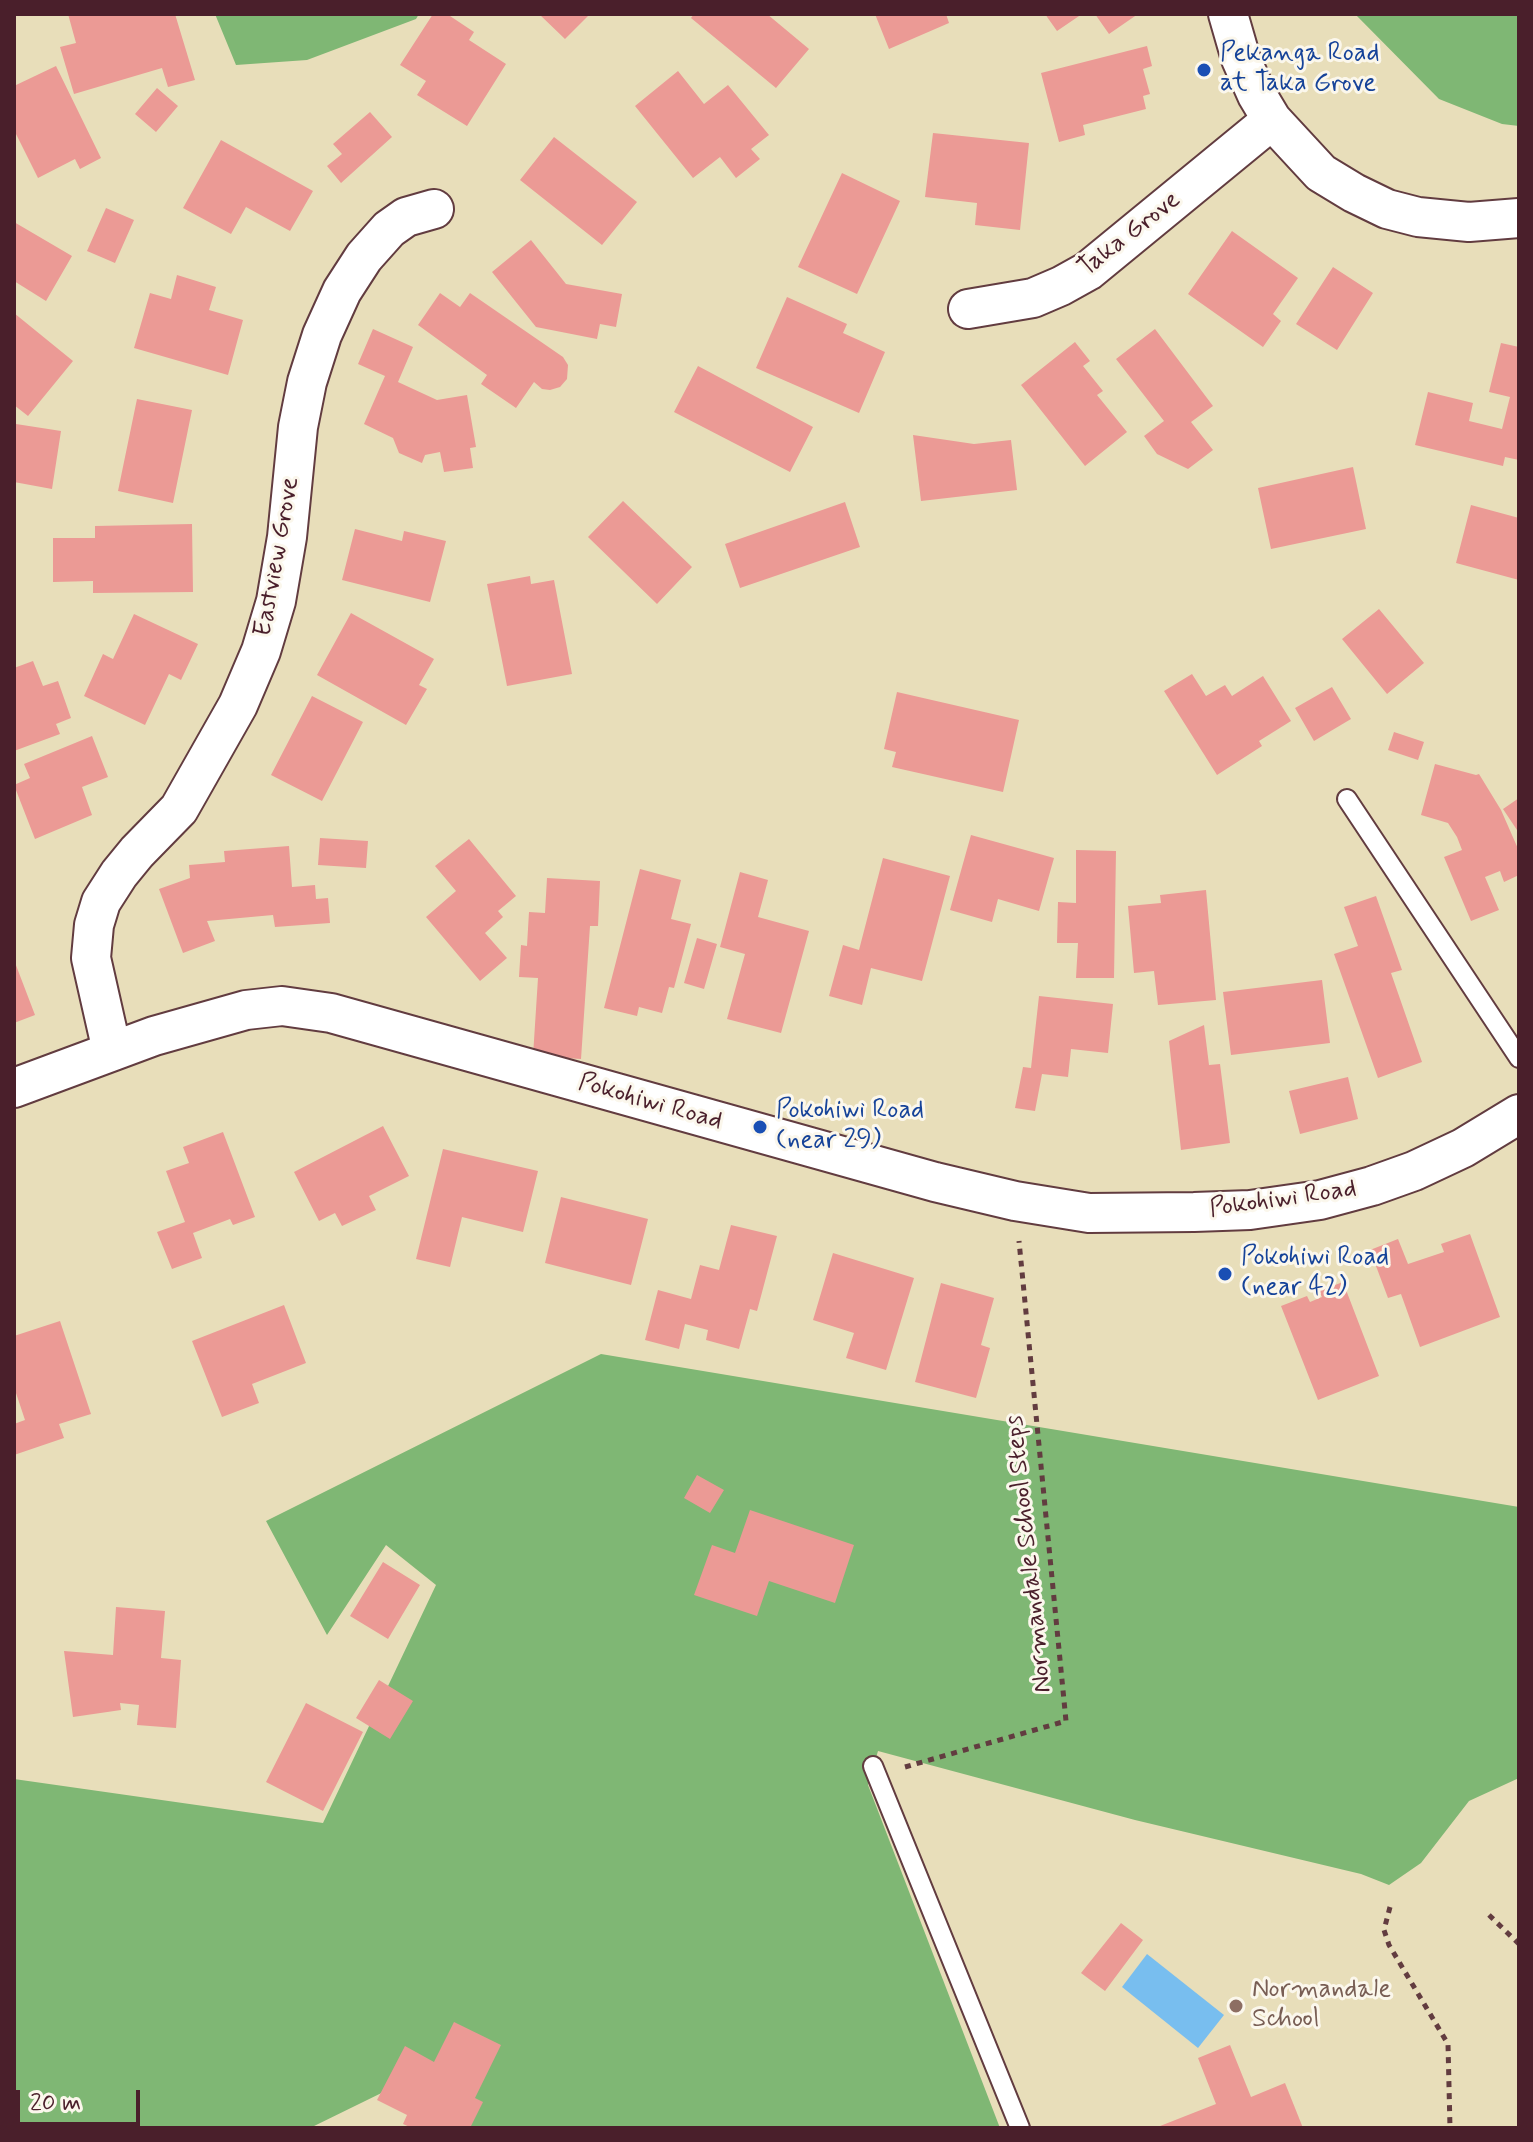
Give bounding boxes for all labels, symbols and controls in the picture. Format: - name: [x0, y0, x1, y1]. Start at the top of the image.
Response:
- place label: Pekanga Road at Taka Grove: [1220, 39, 1380, 100]
- marker: Pekanga Road at Taka Grove: [1195, 61, 1213, 79]
- street label: Taka Grove: [1073, 185, 1187, 285]
- street label: Eastview Grove: [249, 475, 307, 639]
- street label: Pokohiwi Road: [574, 1068, 726, 1138]
- place label: Pokohiwi Road (near 29): [776, 1096, 924, 1158]
- marker: Pokohiwi Road (near 29): [751, 1118, 769, 1136]
- street label: Pokohiwi Road: [1207, 1174, 1359, 1226]
- place label: Pokohiwi Road (near 42): [1241, 1243, 1389, 1304]
- marker: Pokohiwi Road (near 42): [1216, 1265, 1234, 1283]
- street label: Normandale School Steps: [1000, 1414, 1060, 1694]
- place label: Normandale School: [1252, 1975, 1391, 2036]
- marker: Normandale School: [1227, 1997, 1245, 2015]
- scale bar: [20, 2074, 144, 2124]
- text: 20 m: [30, 2088, 81, 2119]

